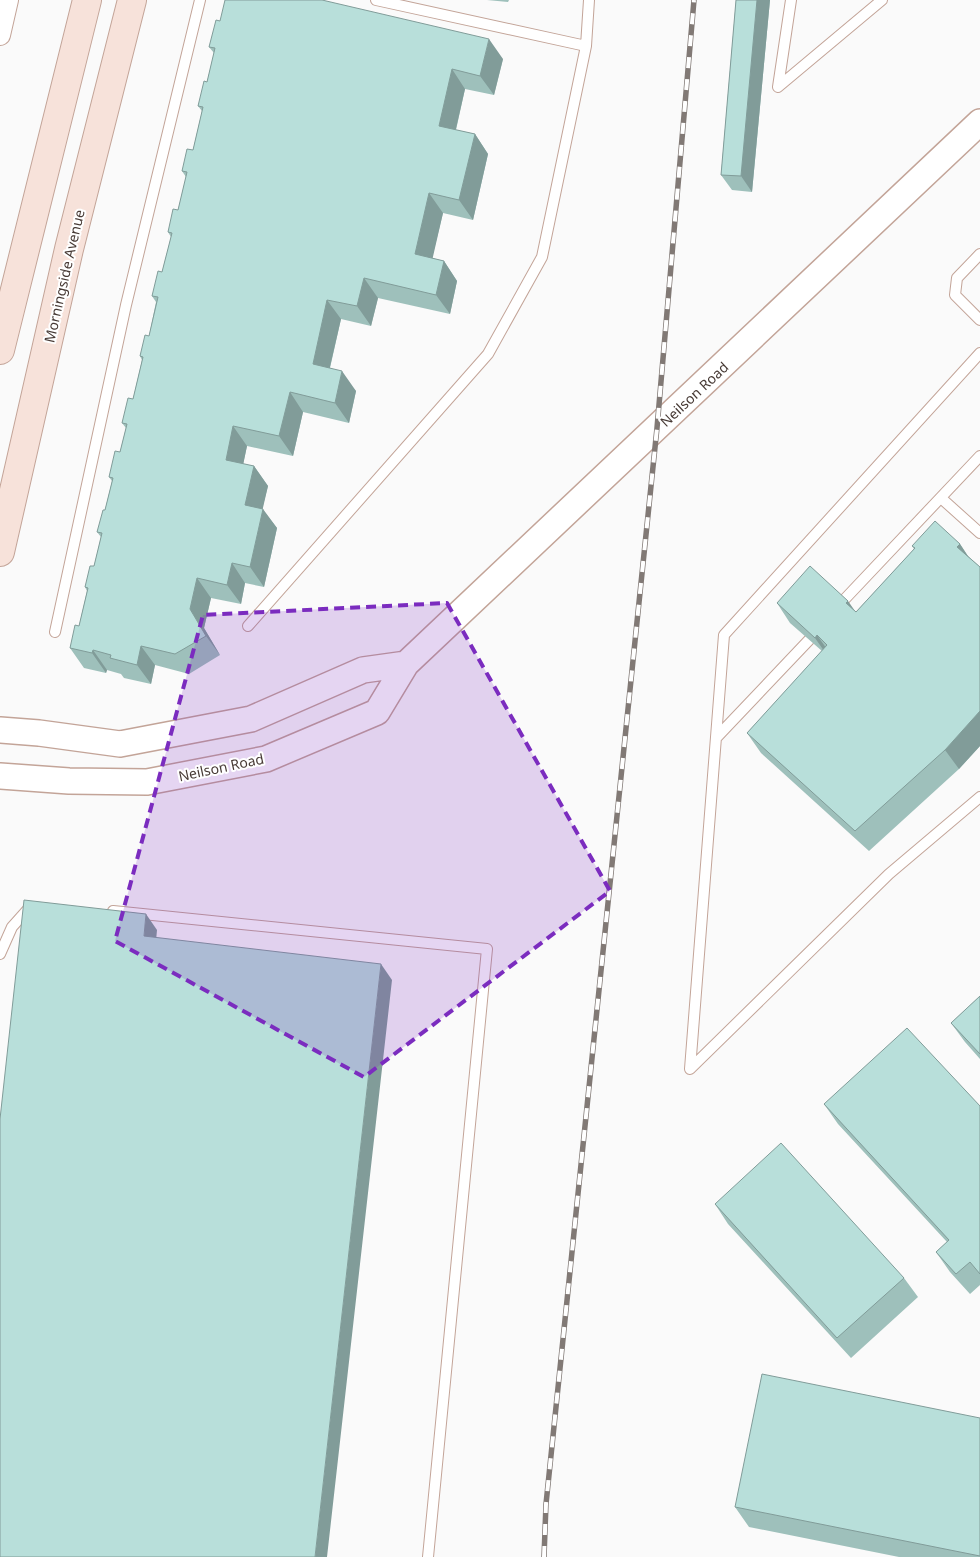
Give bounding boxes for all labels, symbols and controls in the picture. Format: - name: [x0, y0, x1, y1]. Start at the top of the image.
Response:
- street label: Morningside Avenue: [39, 207, 89, 344]
- street label: Neilson Road: [656, 357, 732, 431]
- street label: Neilson Road: [177, 749, 265, 785]

